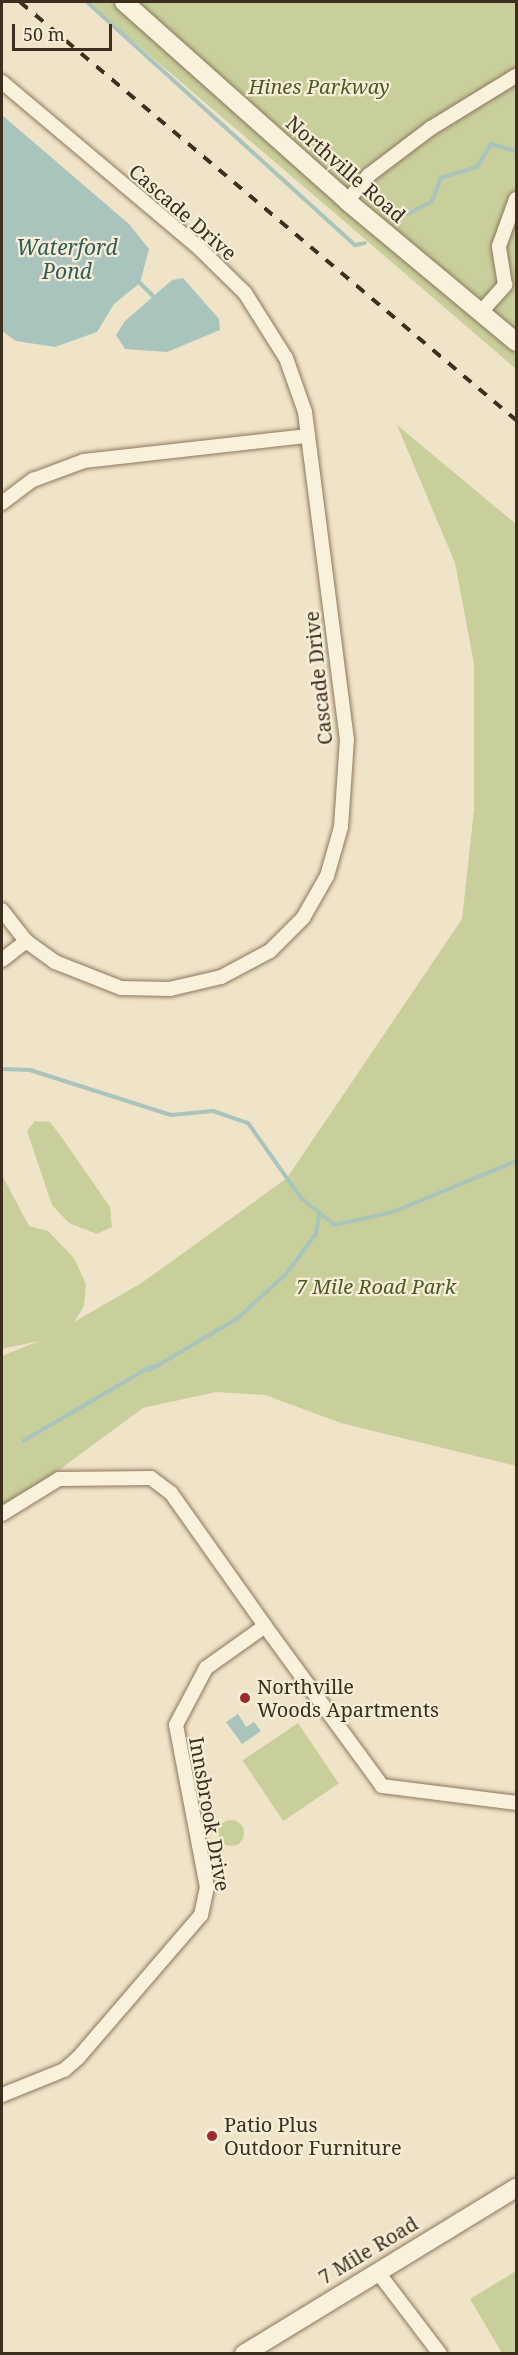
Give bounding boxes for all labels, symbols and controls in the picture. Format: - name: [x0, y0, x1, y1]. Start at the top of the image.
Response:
- scale bar: [15, 12, 116, 50]
- text: 50 m: [23, 22, 65, 46]
- park label: Hines Parkway: [248, 74, 390, 98]
- street label: Northville Road: [281, 111, 411, 227]
- street label: Cascade Drive: [124, 159, 242, 265]
- water label: Waterford Pond: [16, 234, 118, 284]
- street label: Cascade Drive: [299, 610, 337, 746]
- park label: 7 Mile Road Park: [296, 1274, 456, 1298]
- place label: Northville Woods Apartments: [257, 1674, 439, 1721]
- marker: Northville Woods Apartments: [238, 1691, 252, 1705]
- street label: Innsbrook Drive: [185, 1735, 235, 1893]
- place label: Patio Plus Outdoor Furniture: [224, 2112, 402, 2159]
- marker: Patio Plus Outdoor Furniture: [205, 2129, 219, 2143]
- street label: 7 Mile Road: [314, 2211, 422, 2289]

